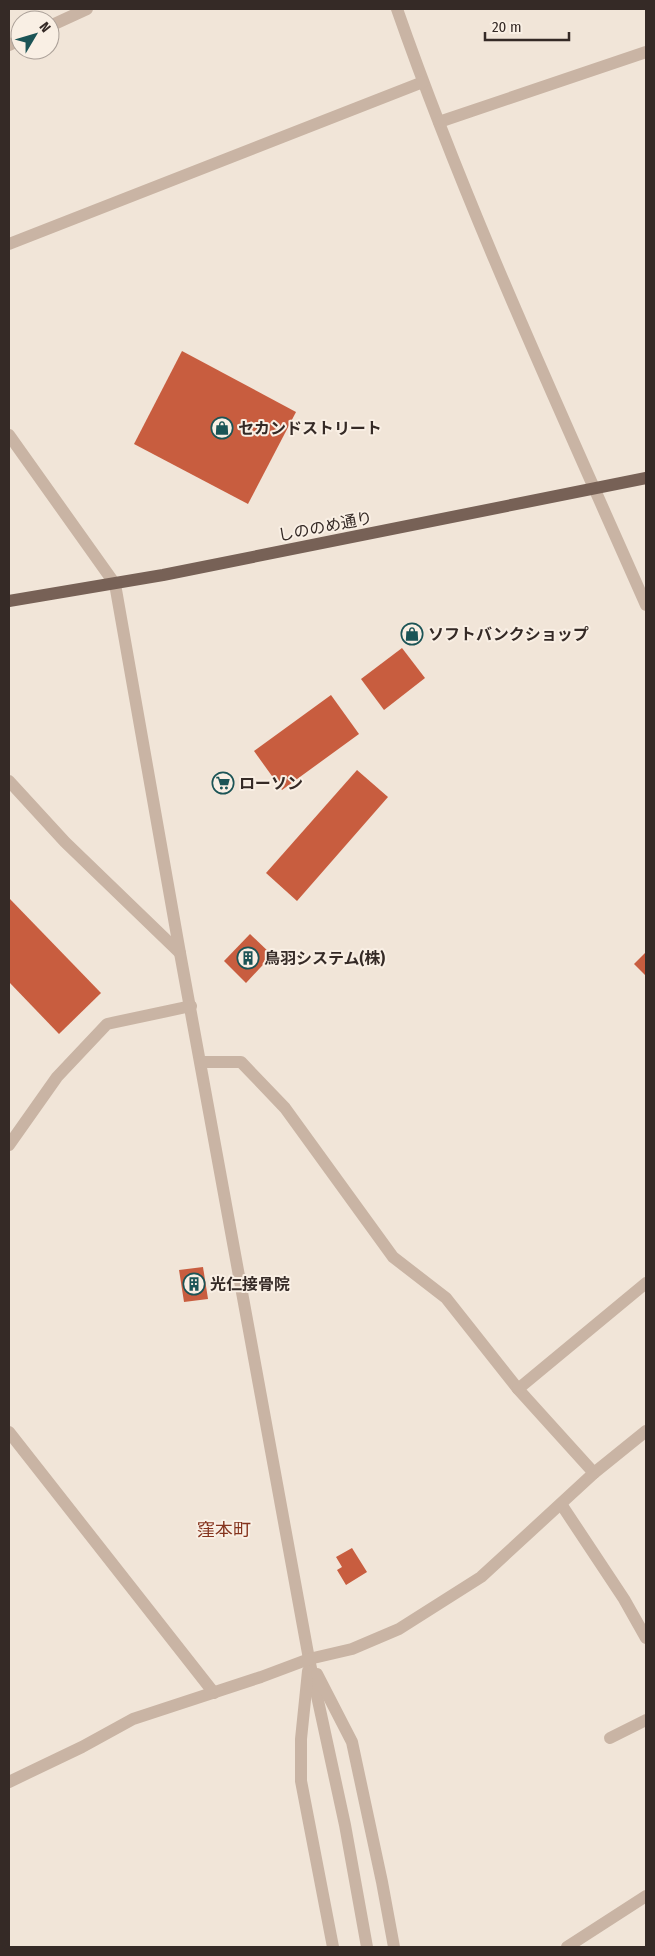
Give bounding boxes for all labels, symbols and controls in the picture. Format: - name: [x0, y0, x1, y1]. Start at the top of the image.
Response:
- north arrow: [10, 10, 60, 60]
- scale bar: [485, 10, 569, 42]
- text: 20 m: [492, 18, 522, 36]
- text: N: [36, 19, 54, 36]
- shop icon: セカンドストリート: [210, 416, 234, 440]
- place label: セカンドストリート: [238, 419, 382, 438]
- street label: しののめ通り: [276, 508, 374, 545]
- shop icon: ソフトバンクショップ: [400, 622, 424, 646]
- place label: ソフトバンクショップ: [428, 625, 589, 644]
- supermarket icon: ローソン: [211, 771, 235, 795]
- place label: ローソン: [239, 774, 303, 793]
- building icon: 鳥羽システム(株): [236, 946, 260, 970]
- place label: 鳥羽システム(株): [264, 949, 385, 968]
- building icon: 光仁接骨院: [182, 1272, 206, 1296]
- place label: 光仁接骨院: [210, 1275, 290, 1294]
- district label: 窪本町: [197, 1519, 251, 1541]

